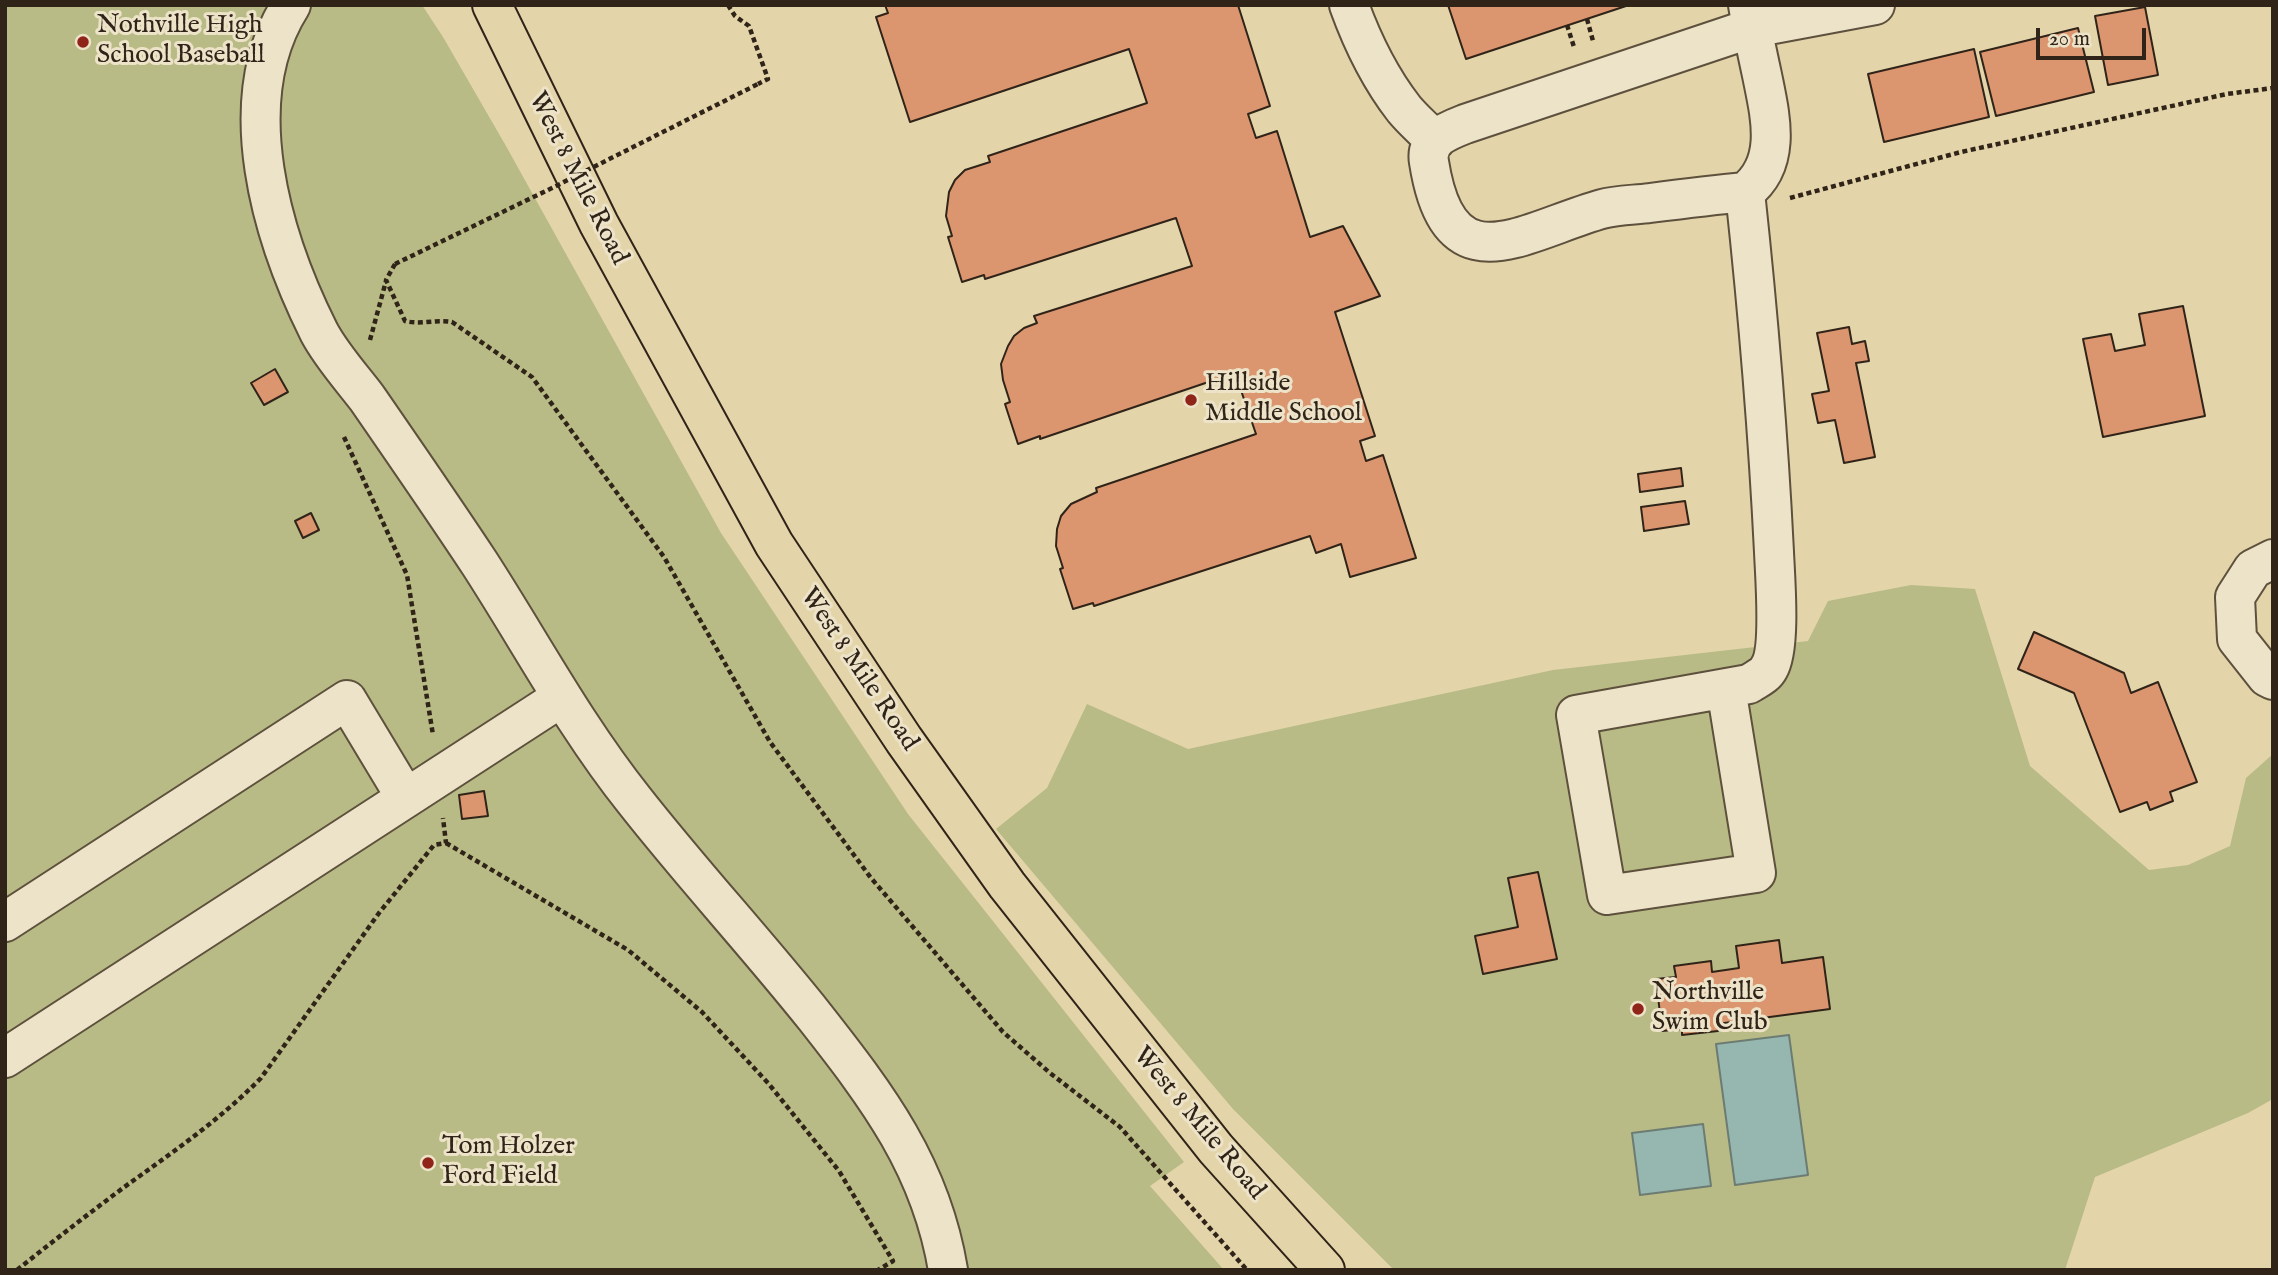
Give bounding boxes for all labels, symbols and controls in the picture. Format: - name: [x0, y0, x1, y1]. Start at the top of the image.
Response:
- place label: Nothville High School Baseball: [97, 11, 265, 72]
- scale bar: [2040, 14, 2150, 58]
- text: 20 m: [2049, 26, 2090, 53]
- marker: Nothville High School Baseball: [75, 34, 91, 50]
- street label: West 8 Mile Road: [520, 87, 634, 271]
- place label: Hillside Middle School: [1205, 369, 1362, 430]
- marker: Hillside Middle School: [1183, 392, 1199, 408]
- street label: West 8 Mile Road: [792, 583, 924, 757]
- place label: Northville Swim Club: [1652, 978, 1768, 1040]
- marker: Northville Swim Club: [1630, 1001, 1646, 1017]
- street label: West 8 Mile Road: [1125, 1041, 1271, 1207]
- place label: Tom Holzer Ford Field: [442, 1132, 575, 1194]
- marker: Tom Holzer Ford Field: [420, 1155, 436, 1171]

